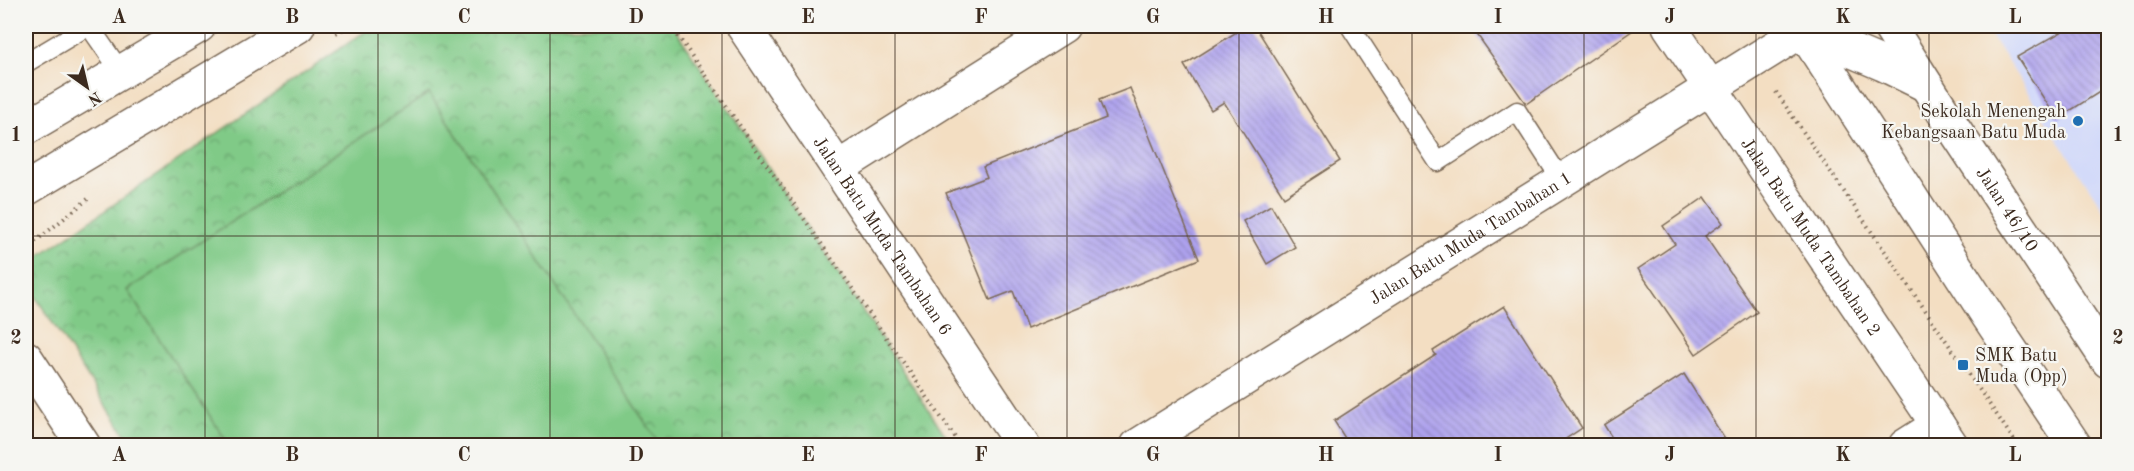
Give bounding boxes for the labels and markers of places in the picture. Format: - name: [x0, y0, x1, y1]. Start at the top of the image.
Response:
- place label: Sekolah Menengah Kebangsaan Batu Muda: [1881, 103, 2066, 142]
- marker: Sekolah Menengah Kebangsaan Batu Muda: [2071, 114, 2085, 128]
- place label: SMK Batu Muda (Opp): [1975, 347, 2068, 386]
- marker: SMK Batu Muda (Opp): [1956, 358, 1970, 372]

